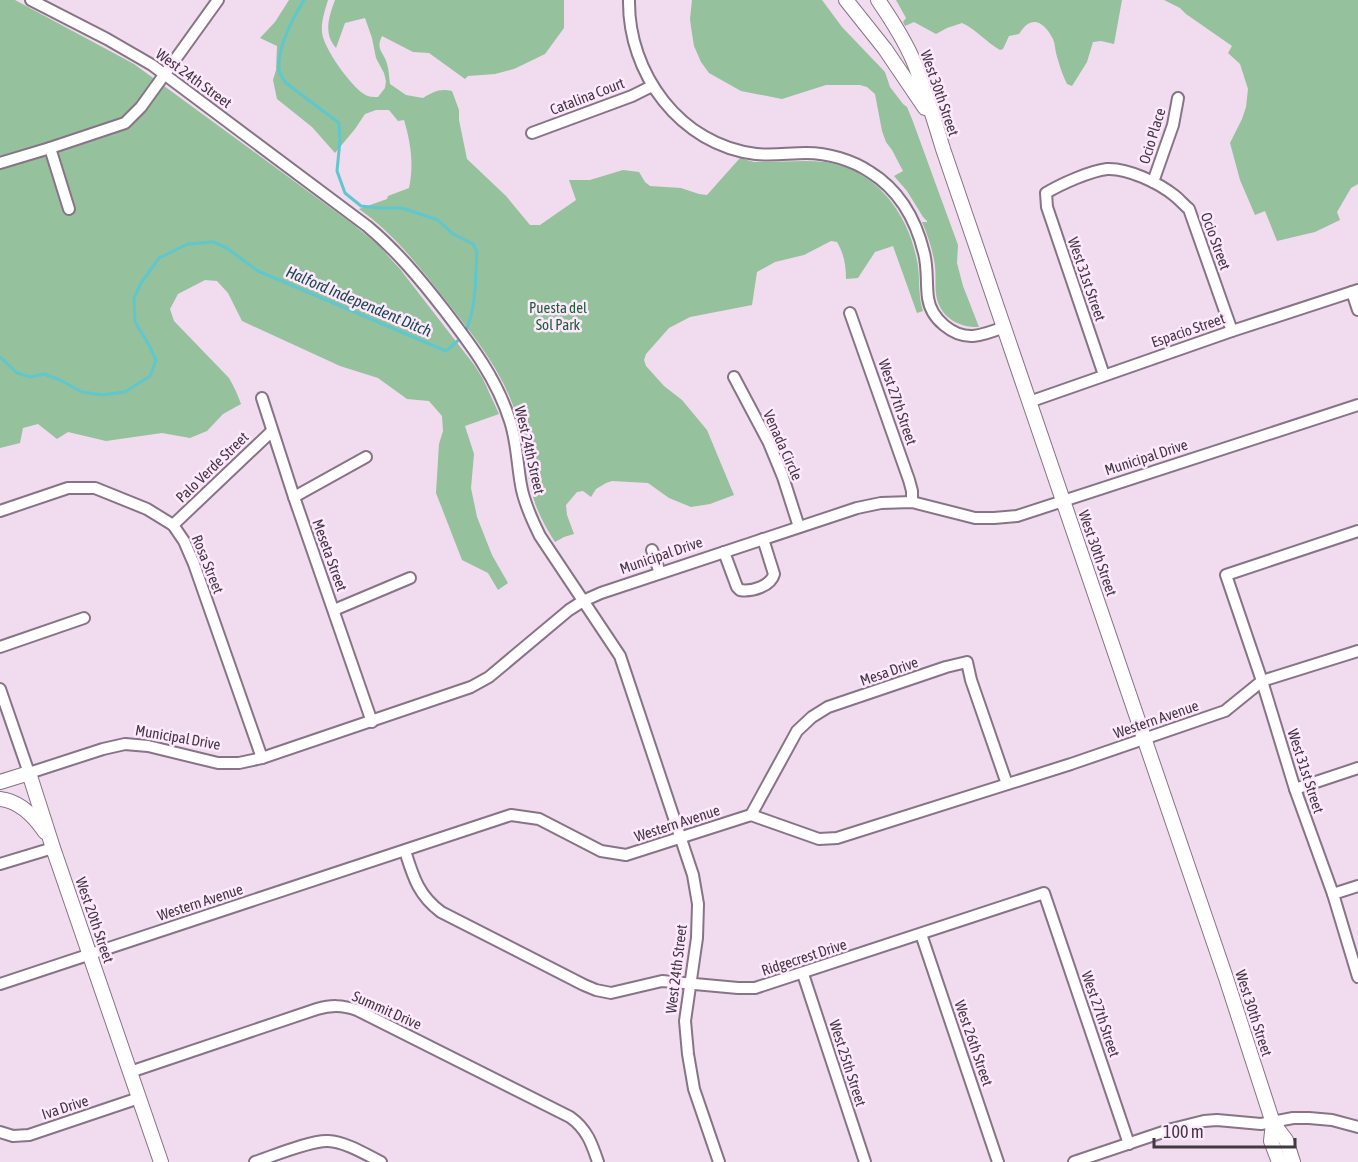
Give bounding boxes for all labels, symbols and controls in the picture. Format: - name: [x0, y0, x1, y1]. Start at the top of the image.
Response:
- street label: West 24th Street: [153, 45, 235, 111]
- street label: West 30th Street: [917, 48, 963, 138]
- street label: Catalina Court: [547, 74, 627, 118]
- street label: Ocio Place: [1135, 106, 1169, 166]
- street label: Ocio Street: [1198, 210, 1234, 272]
- street label: West 31st Street: [1065, 235, 1109, 323]
- water label: Halford Independent Ditch: [283, 262, 435, 341]
- park label: Puesta del Sol Park: [529, 299, 587, 333]
- street label: Espacio Street: [1149, 309, 1227, 351]
- street label: West 27th Street: [875, 357, 921, 447]
- street label: West 24th Street: [512, 404, 548, 496]
- street label: Venada Circle: [760, 407, 806, 483]
- street label: Palo Verde Street: [172, 428, 252, 506]
- street label: Municipal Drive: [1102, 436, 1190, 478]
- street label: West 30th Street: [1075, 508, 1121, 598]
- street label: Meseta Street: [309, 517, 351, 593]
- street label: Rosa Street: [189, 532, 227, 596]
- street label: Municipal Drive: [617, 533, 705, 577]
- street label: Mesa Drive: [858, 653, 920, 689]
- street label: Western Avenue: [1111, 696, 1201, 741]
- street label: Municipal Drive: [134, 721, 222, 753]
- street label: West 31st Street: [1284, 727, 1328, 815]
- street label: Western Avenue: [632, 801, 722, 845]
- street label: West 20th Street: [72, 875, 118, 965]
- street label: Western Avenue: [155, 880, 245, 924]
- street label: West 24th Street: [662, 924, 690, 1014]
- street label: Ridgecrest Drive: [759, 935, 849, 979]
- street label: West 30th Street: [1232, 968, 1276, 1058]
- street label: West 27th Street: [1078, 969, 1124, 1059]
- street label: Summit Drive: [350, 987, 424, 1033]
- street label: West 26th Street: [951, 998, 997, 1088]
- street label: West 25th Street: [826, 1018, 870, 1108]
- street label: Iva Drive: [40, 1091, 91, 1123]
- scale bar: [1154, 1111, 1295, 1149]
- text: 100 m: [1163, 1121, 1204, 1142]

